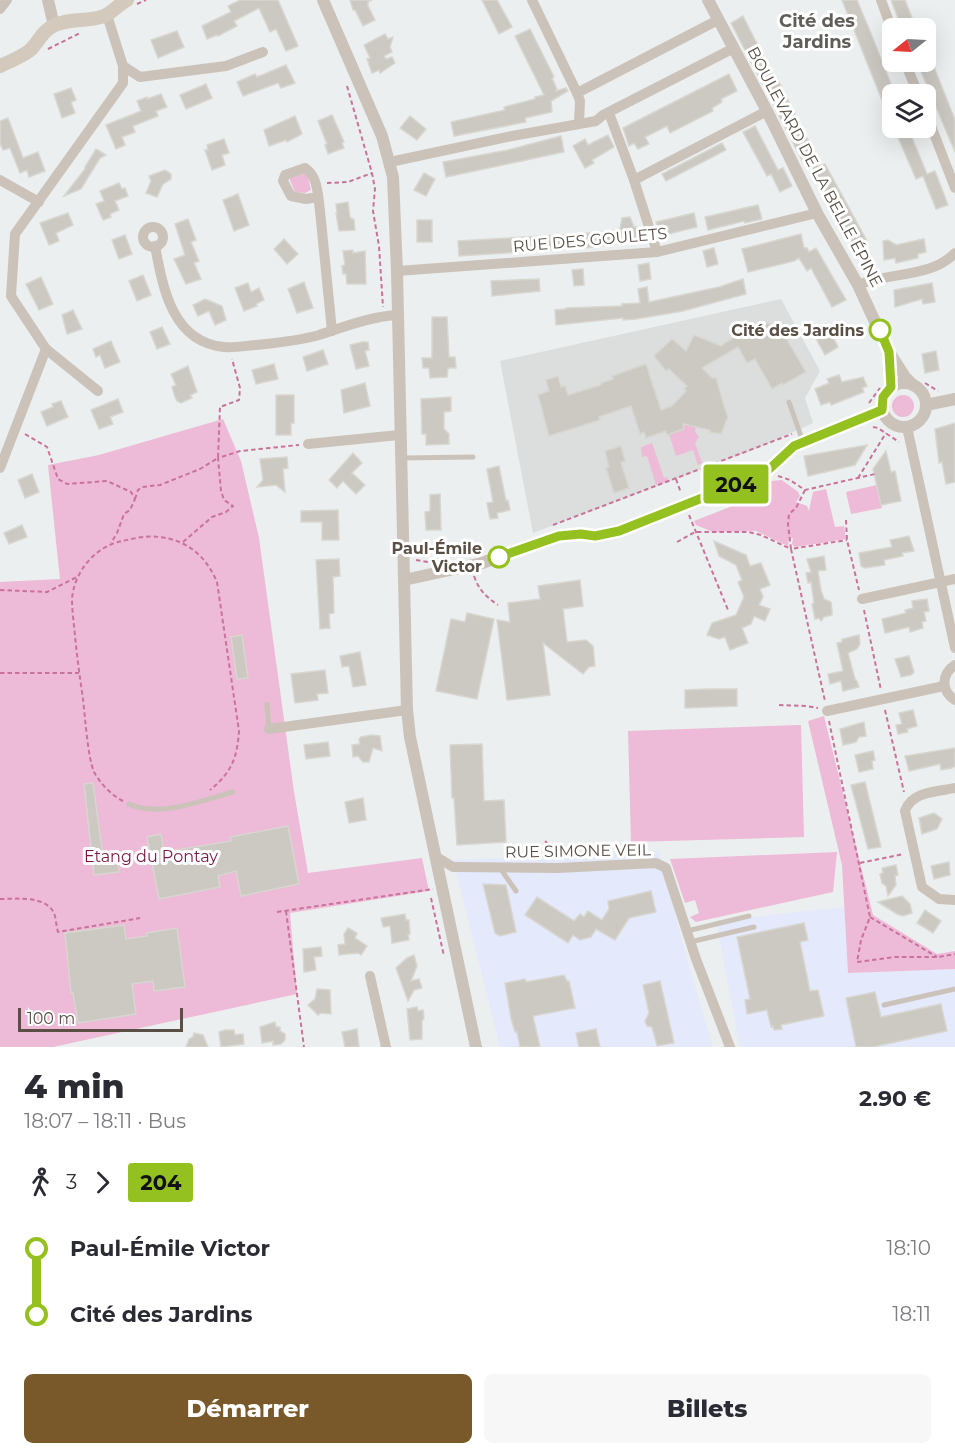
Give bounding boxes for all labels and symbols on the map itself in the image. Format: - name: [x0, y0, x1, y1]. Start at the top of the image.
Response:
- district label: Cité des Jardins: [779, 10, 855, 53]
- north arrow: [882, 18, 936, 72]
- street label: BOULEVARD DE LA BELLE ÉPINE: [743, 44, 887, 290]
- street label: RUE DES GOULETS: [512, 224, 668, 256]
- marker: Cité des Jardins: [869, 319, 891, 341]
- place label: Cité des Jardins: [731, 321, 864, 340]
- line badge: 204: [702, 464, 771, 504]
- place label: Paul-Émile Victor: [391, 539, 482, 576]
- marker: Paul-Émile Victor: [488, 546, 510, 568]
- street label: RUE SIMONE VEIL: [505, 840, 652, 862]
- park label: Etang du Pontay: [84, 847, 218, 866]
- scale bar: [18, 1005, 183, 1032]

